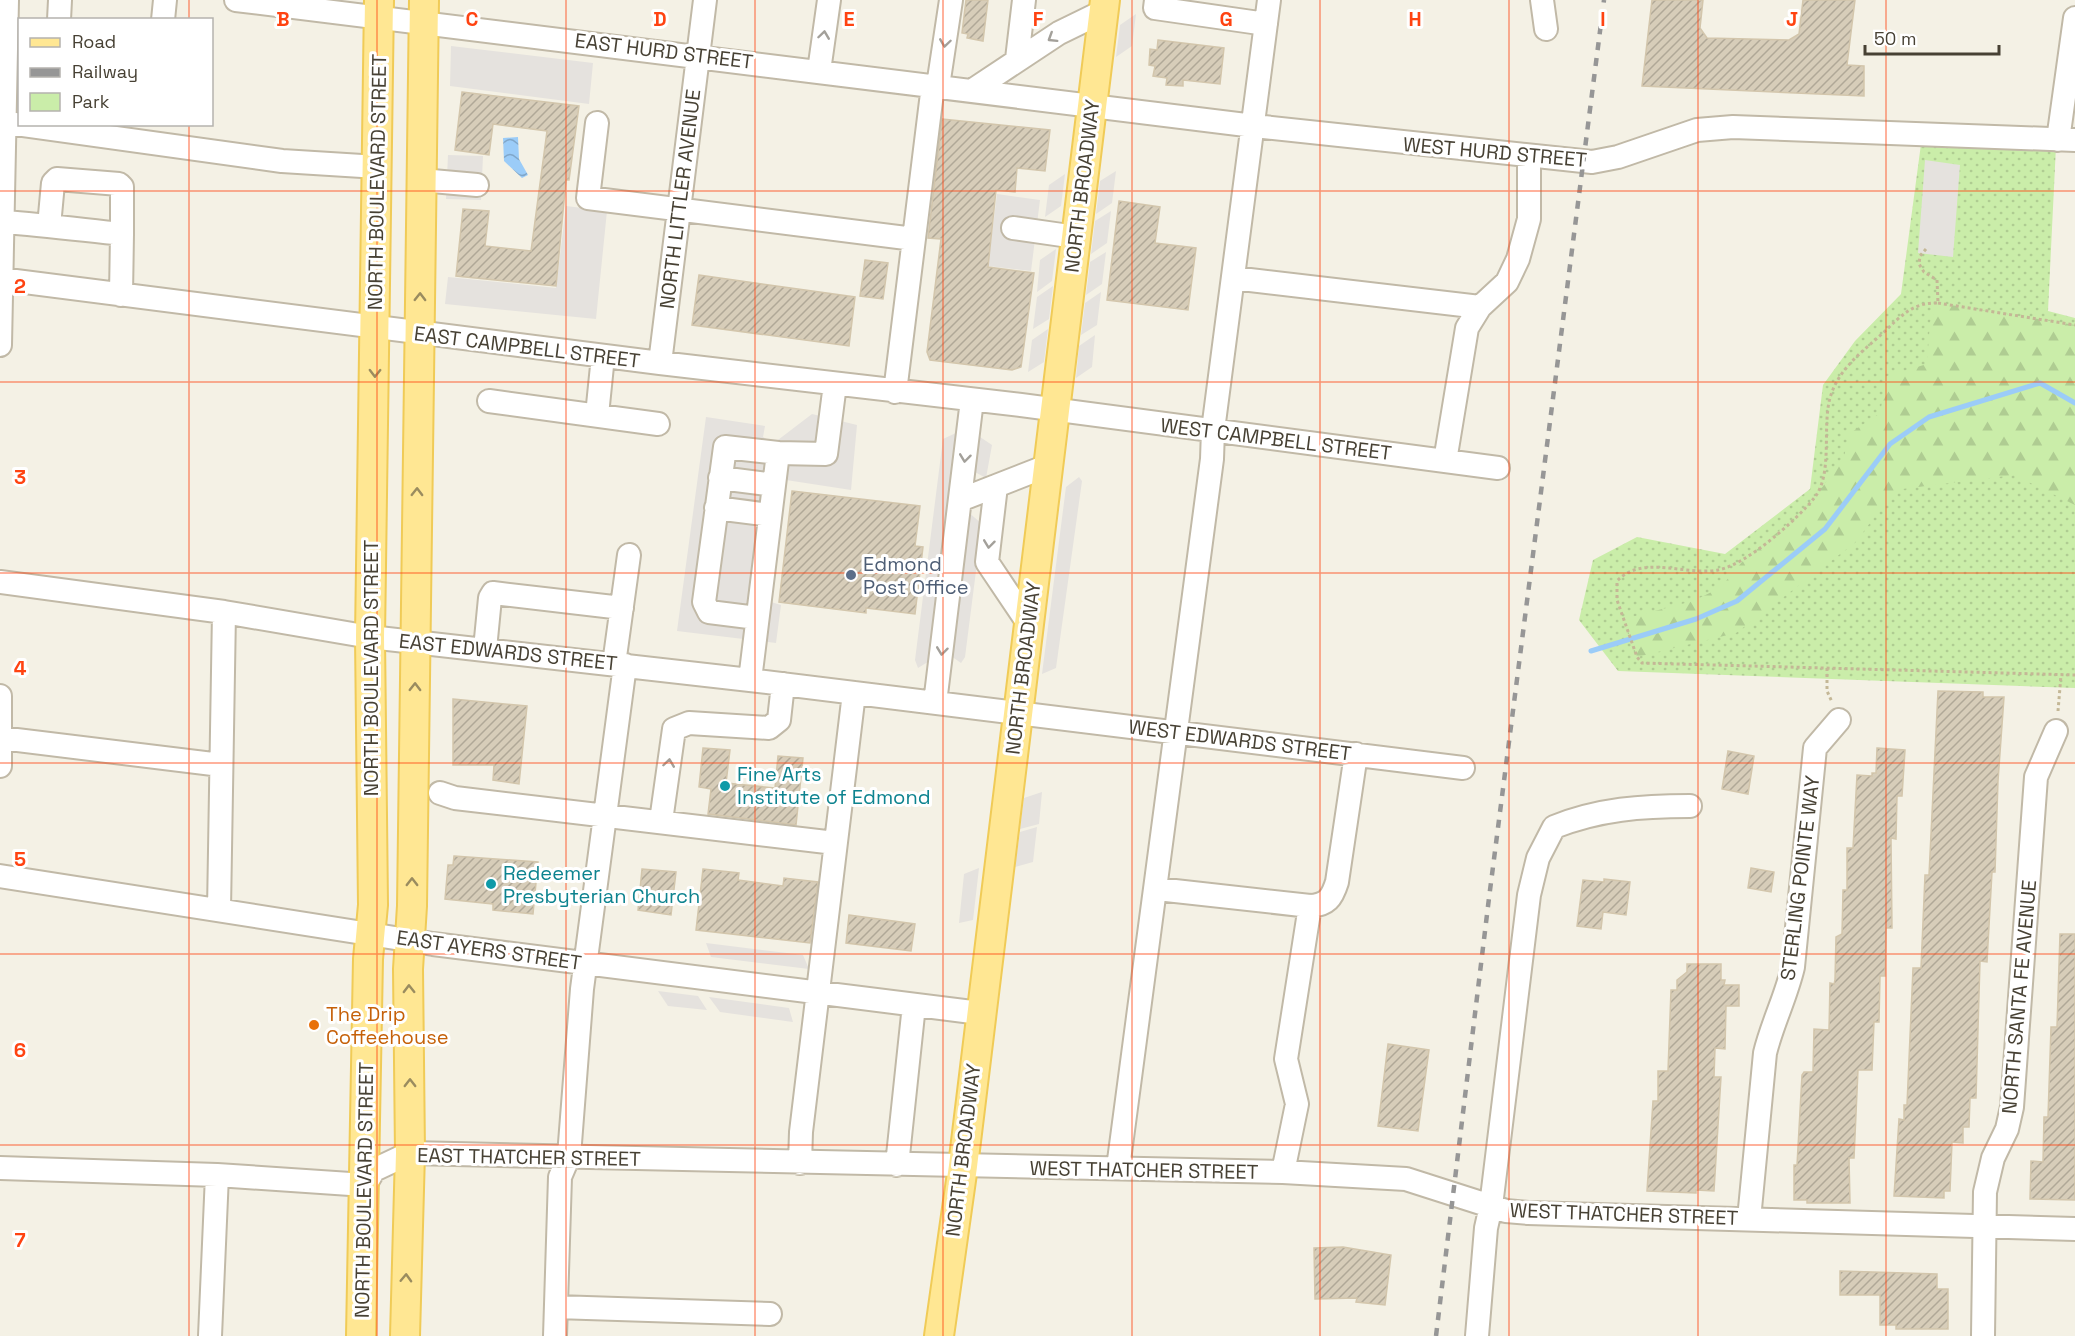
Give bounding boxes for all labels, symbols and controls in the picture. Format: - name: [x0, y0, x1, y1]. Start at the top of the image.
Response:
- text: B: [276, 6, 290, 32]
- text: C: [466, 6, 479, 32]
- text: D: [653, 6, 667, 32]
- text: E: [843, 6, 855, 32]
- text: F: [1033, 6, 1044, 32]
- text: G: [1219, 6, 1233, 32]
- text: H: [1408, 6, 1422, 32]
- text: I: [1600, 6, 1606, 32]
- text: J: [1786, 6, 1798, 32]
- legend: [18, 18, 213, 126]
- scale bar: [1865, 18, 1998, 56]
- street label: EAST HURD STREET: [573, 27, 755, 75]
- text: 50 m: [1874, 27, 1916, 50]
- text: Road: [72, 30, 116, 53]
- one-way arrow: [1048, 30, 1058, 42]
- one-way arrow: [817, 31, 829, 40]
- one-way arrow: [939, 38, 951, 47]
- street label: NORTH BOULEVARD STREET: [362, 53, 392, 310]
- text: Railway: [72, 60, 138, 83]
- street label: NORTH LITTLER AVENUE: [654, 88, 706, 310]
- text: Park: [72, 90, 110, 113]
- street label: NORTH BROADWAY: [1058, 98, 1106, 274]
- street label: WEST HURD STREET: [1402, 131, 1588, 173]
- text: 2: [14, 273, 26, 299]
- one-way arrow: [414, 293, 426, 302]
- street label: EAST CAMPBELL STREET: [412, 320, 642, 374]
- one-way arrow: [369, 369, 381, 378]
- street label: WEST CAMPBELL STREET: [1159, 412, 1393, 466]
- one-way arrow: [959, 453, 972, 462]
- text: 3: [14, 464, 26, 490]
- one-way arrow: [411, 487, 424, 496]
- one-way arrow: [983, 539, 996, 548]
- street label: NORTH BOULEVARD STREET: [358, 540, 384, 796]
- place label: Edmond Post Office: [863, 551, 969, 600]
- marker: Edmond Post Office: [844, 568, 858, 582]
- street label: NORTH BROADWAY: [999, 580, 1047, 756]
- street label: EAST EDWARDS STREET: [398, 628, 619, 676]
- one-way arrow: [936, 647, 948, 656]
- text: 4: [14, 655, 27, 681]
- one-way arrow: [409, 682, 421, 691]
- street label: WEST EDWARDS STREET: [1127, 713, 1353, 767]
- one-way arrow: [663, 758, 675, 768]
- place label: Fine Arts Institute of Edmond: [737, 761, 931, 810]
- street label: STERLING POINTE WAY: [1775, 774, 1825, 982]
- marker: Fine Arts Institute of Edmond: [718, 779, 732, 793]
- text: 5: [14, 846, 26, 872]
- place label: Redeemer Presbyterian Church: [503, 860, 700, 909]
- one-way arrow: [406, 877, 418, 886]
- marker: Redeemer Presbyterian Church: [484, 877, 498, 891]
- street label: NORTH SANTA FE AVENUE: [1996, 879, 2042, 1115]
- street label: EAST AYERS STREET: [395, 924, 583, 976]
- one-way arrow: [402, 984, 415, 993]
- place label: The Drip Coffeehouse: [326, 1001, 449, 1050]
- marker: The Drip Coffeehouse: [307, 1018, 321, 1032]
- text: 6: [14, 1037, 26, 1063]
- street label: NORTH BOULEVARD STREET: [349, 1061, 379, 1318]
- street label: NORTH BROADWAY: [939, 1062, 987, 1238]
- one-way arrow: [404, 1078, 416, 1087]
- street label: EAST THATCHER STREET: [417, 1142, 641, 1172]
- street label: WEST THATCHER STREET: [1029, 1155, 1259, 1185]
- street label: WEST THATCHER STREET: [1509, 1197, 1739, 1231]
- text: 7: [14, 1227, 26, 1253]
- one-way arrow: [400, 1273, 413, 1282]

